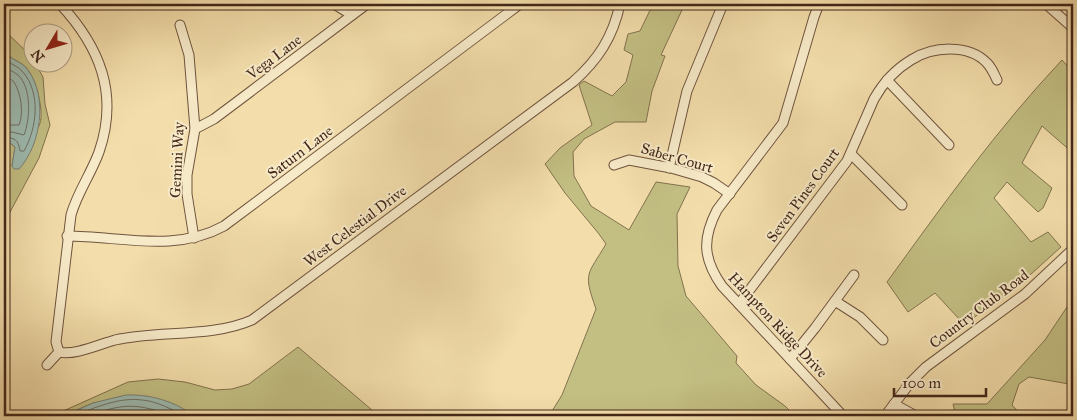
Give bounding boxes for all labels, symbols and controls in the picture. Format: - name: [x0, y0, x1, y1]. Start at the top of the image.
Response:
- north arrow: [22, 22, 72, 72]
- street label: Vega Lane: [242, 31, 305, 84]
- text: N: [28, 46, 49, 66]
- street label: Gemini Way: [166, 121, 188, 198]
- street label: Saturn Lane: [264, 122, 336, 182]
- street label: Saber Court: [639, 139, 716, 177]
- street label: Seven Pines Court: [763, 144, 844, 246]
- street label: West Celestial Drive: [300, 182, 410, 270]
- street label: Country Club Road: [926, 265, 1033, 352]
- street label: Hampton Ridge Drive: [725, 269, 831, 381]
- scale bar: [894, 365, 987, 397]
- text: 100 m: [902, 374, 942, 392]

